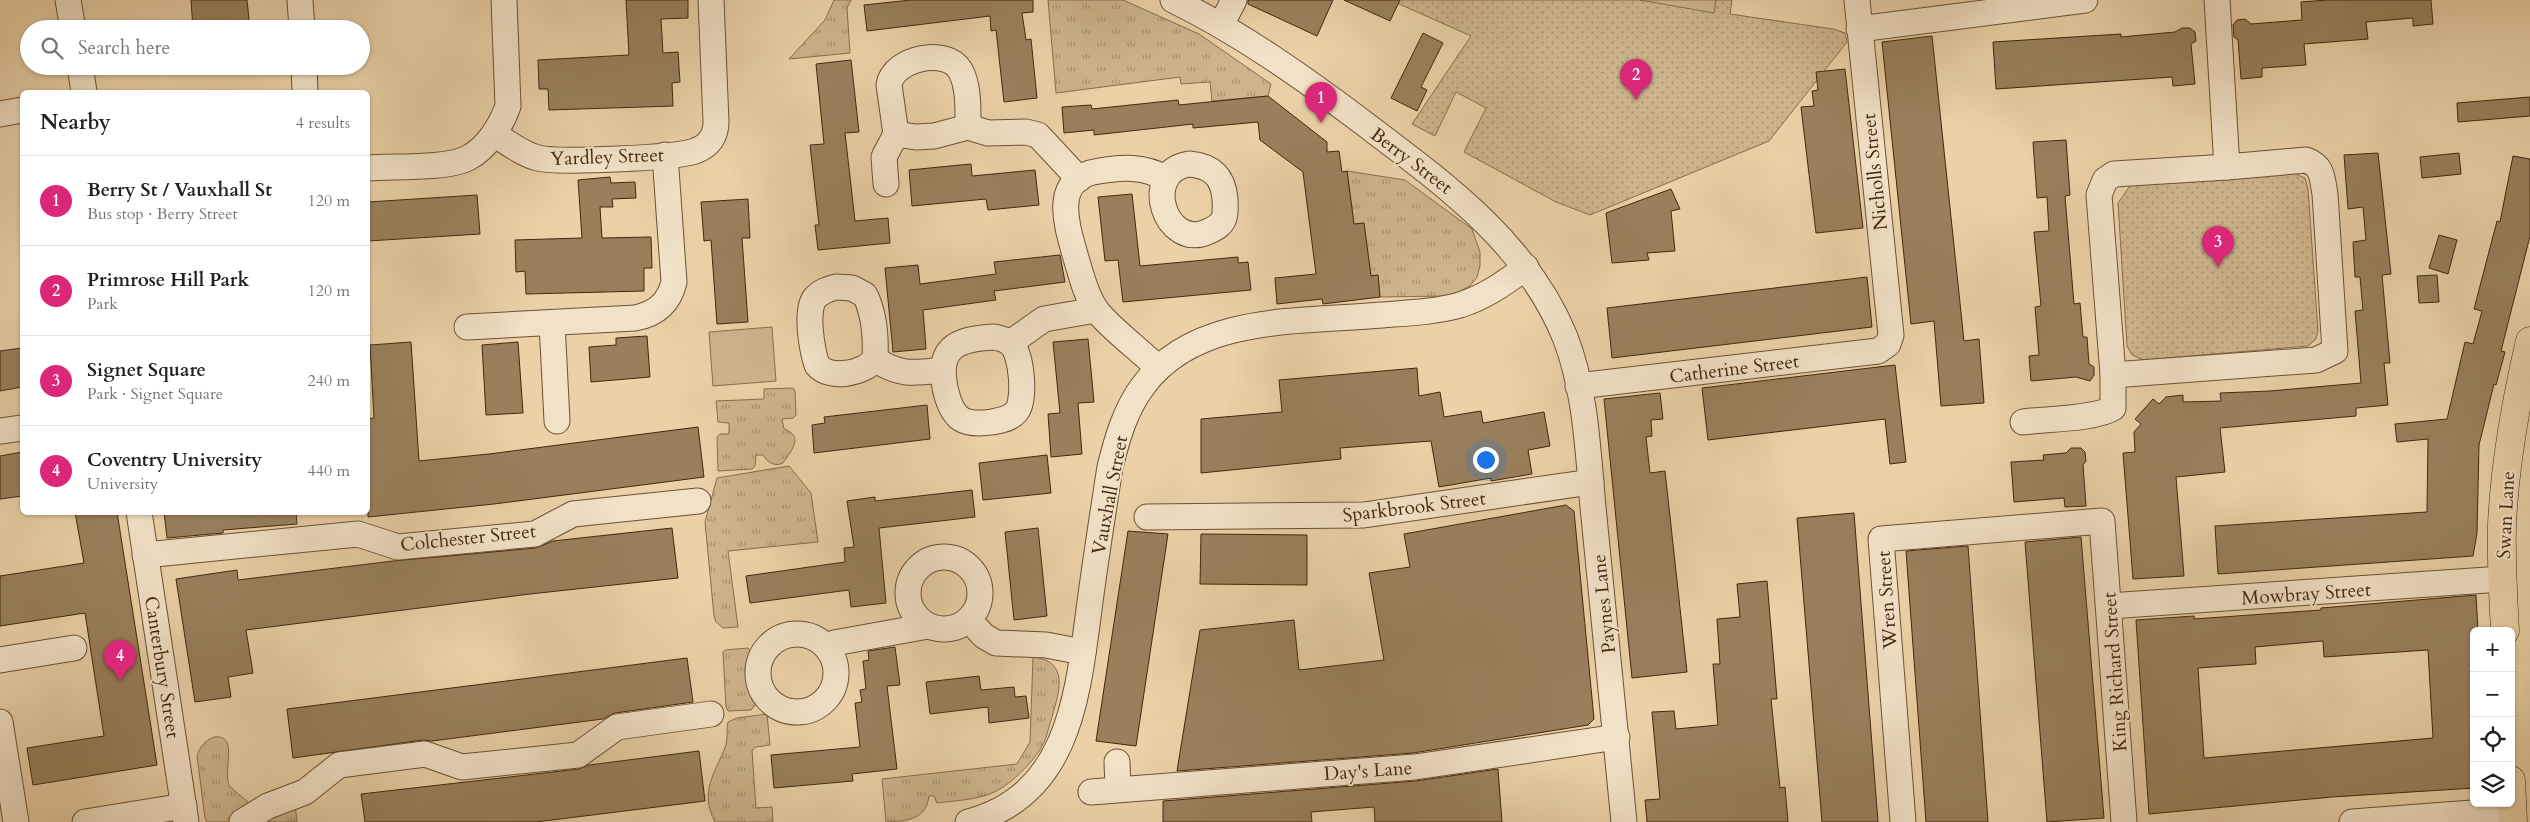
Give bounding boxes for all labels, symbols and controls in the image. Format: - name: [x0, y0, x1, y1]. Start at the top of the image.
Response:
- search box: [20, 20, 370, 75]
- icon: search: [38, 34, 66, 62]
- text: Search here: [78, 35, 170, 61]
- pin: 2: [1620, 59, 1652, 100]
- pin: 1: [1305, 82, 1337, 123]
- text: Nearby: [40, 108, 111, 137]
- text: 4 results: [296, 112, 350, 134]
- street label: Nicholls Street: [1856, 112, 1894, 232]
- street label: Berry Street: [1365, 121, 1458, 200]
- street label: Yardley Street: [550, 142, 664, 172]
- text: Berry St / Vauxhall St: [87, 177, 272, 203]
- text: 1: [52, 190, 60, 212]
- text: 120 m: [308, 190, 350, 212]
- text: Bus stop · Berry Street: [87, 203, 238, 225]
- pin: 3: [2202, 226, 2234, 267]
- text: Primrose Hill Park: [87, 267, 249, 293]
- text: 2: [52, 280, 60, 302]
- text: 120 m: [308, 280, 350, 302]
- text: Park: [87, 293, 118, 315]
- street label: Catherine Street: [1668, 348, 1800, 390]
- text: Signet Square: [87, 357, 206, 383]
- text: 3: [52, 370, 60, 392]
- text: 240 m: [308, 370, 350, 392]
- text: Park · Signet Square: [87, 383, 223, 405]
- street label: Vauxhall Street: [1086, 433, 1134, 557]
- text: Coventry University: [87, 447, 262, 473]
- your location: [1473, 447, 1499, 473]
- text: 4: [52, 460, 60, 482]
- text: 440 m: [308, 460, 350, 482]
- street label: Swan Lane: [2491, 470, 2521, 560]
- text: University: [87, 473, 158, 495]
- street label: Sparkbrook Street: [1341, 485, 1487, 529]
- street label: Colchester Street: [399, 518, 537, 558]
- street label: Wren Street: [1871, 550, 1903, 651]
- street label: Paynes Lane: [1586, 553, 1622, 655]
- street label: Mowbray Street: [2241, 577, 2372, 611]
- street label: King Richard Street: [2096, 591, 2134, 752]
- street label: Canterbury Street: [138, 594, 186, 740]
- map controls: [2470, 627, 2515, 807]
- button: +: [2470, 627, 2515, 672]
- pin: 4: [104, 640, 136, 681]
- button: −: [2470, 672, 2515, 717]
- button: locate: [2470, 717, 2515, 762]
- street label: Day's Lane: [1323, 755, 1413, 787]
- button: layers: [2470, 762, 2515, 807]

